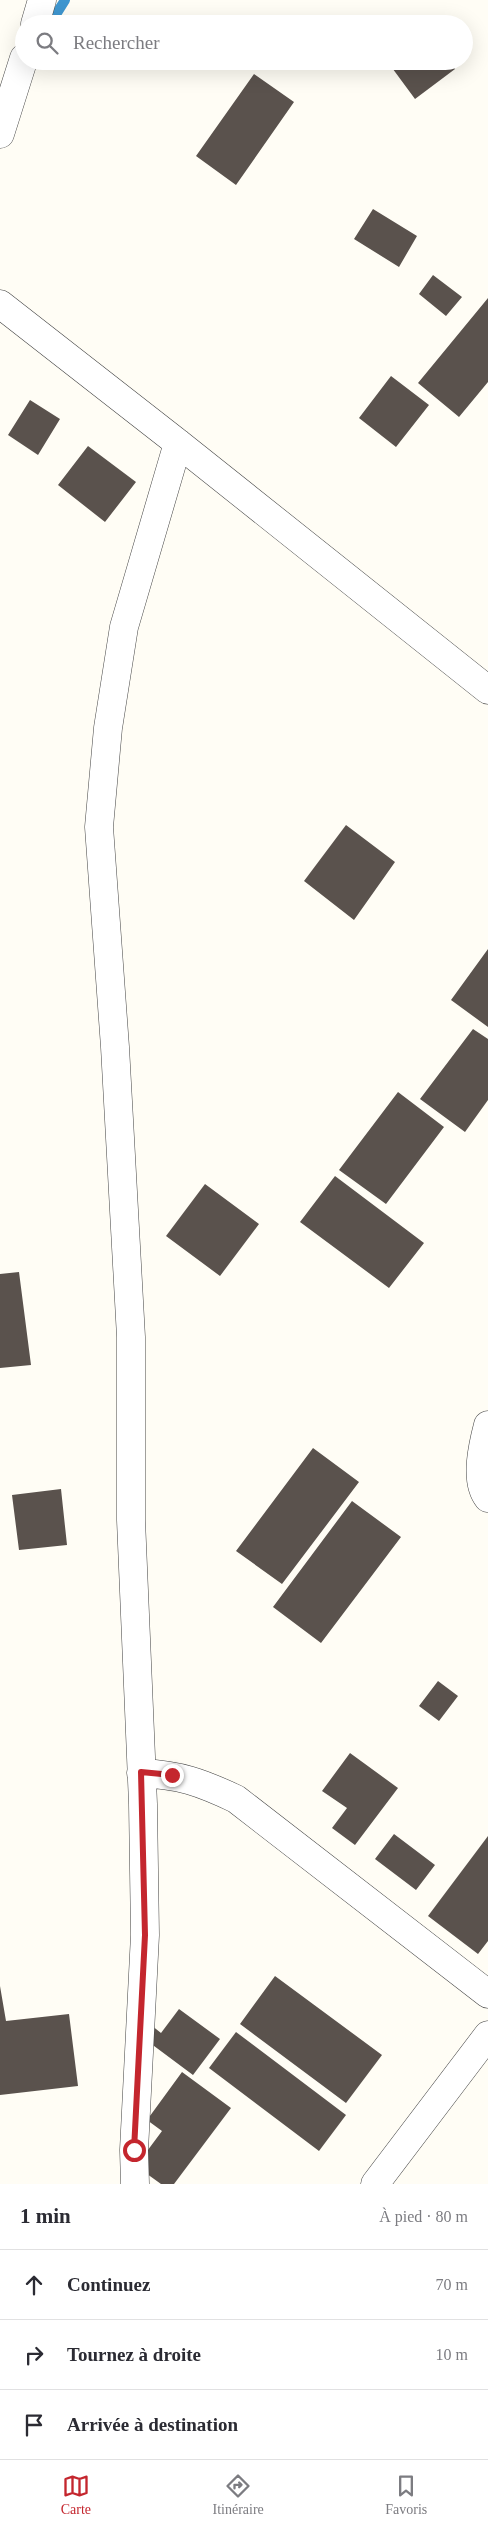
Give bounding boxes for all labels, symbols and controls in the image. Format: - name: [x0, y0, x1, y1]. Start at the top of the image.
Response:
- search box: [15, 15, 473, 70]
- icon: search: [33, 29, 61, 57]
- text: Rechercher: [73, 32, 160, 53]
- route end: [161, 1764, 184, 1787]
- route start: [123, 2139, 146, 2162]
- text: 1 min: [20, 2204, 71, 2228]
- text: À pied · 80 m: [379, 2208, 468, 2225]
- icon: ahead: [20, 2271, 48, 2299]
- text: Continuez: [67, 2274, 150, 2295]
- text: 70 m: [436, 2276, 468, 2293]
- icon: right: [20, 2341, 48, 2369]
- text: Tournez à droite: [67, 2344, 201, 2365]
- text: 10 m: [436, 2346, 468, 2363]
- icon: arrive: [20, 2411, 48, 2439]
- text: Arrivée à destination: [67, 2414, 238, 2435]
- tab: Carte: [61, 2472, 91, 2518]
- tab: Itinéraire: [213, 2472, 264, 2518]
- tab: Favoris: [385, 2472, 427, 2518]

